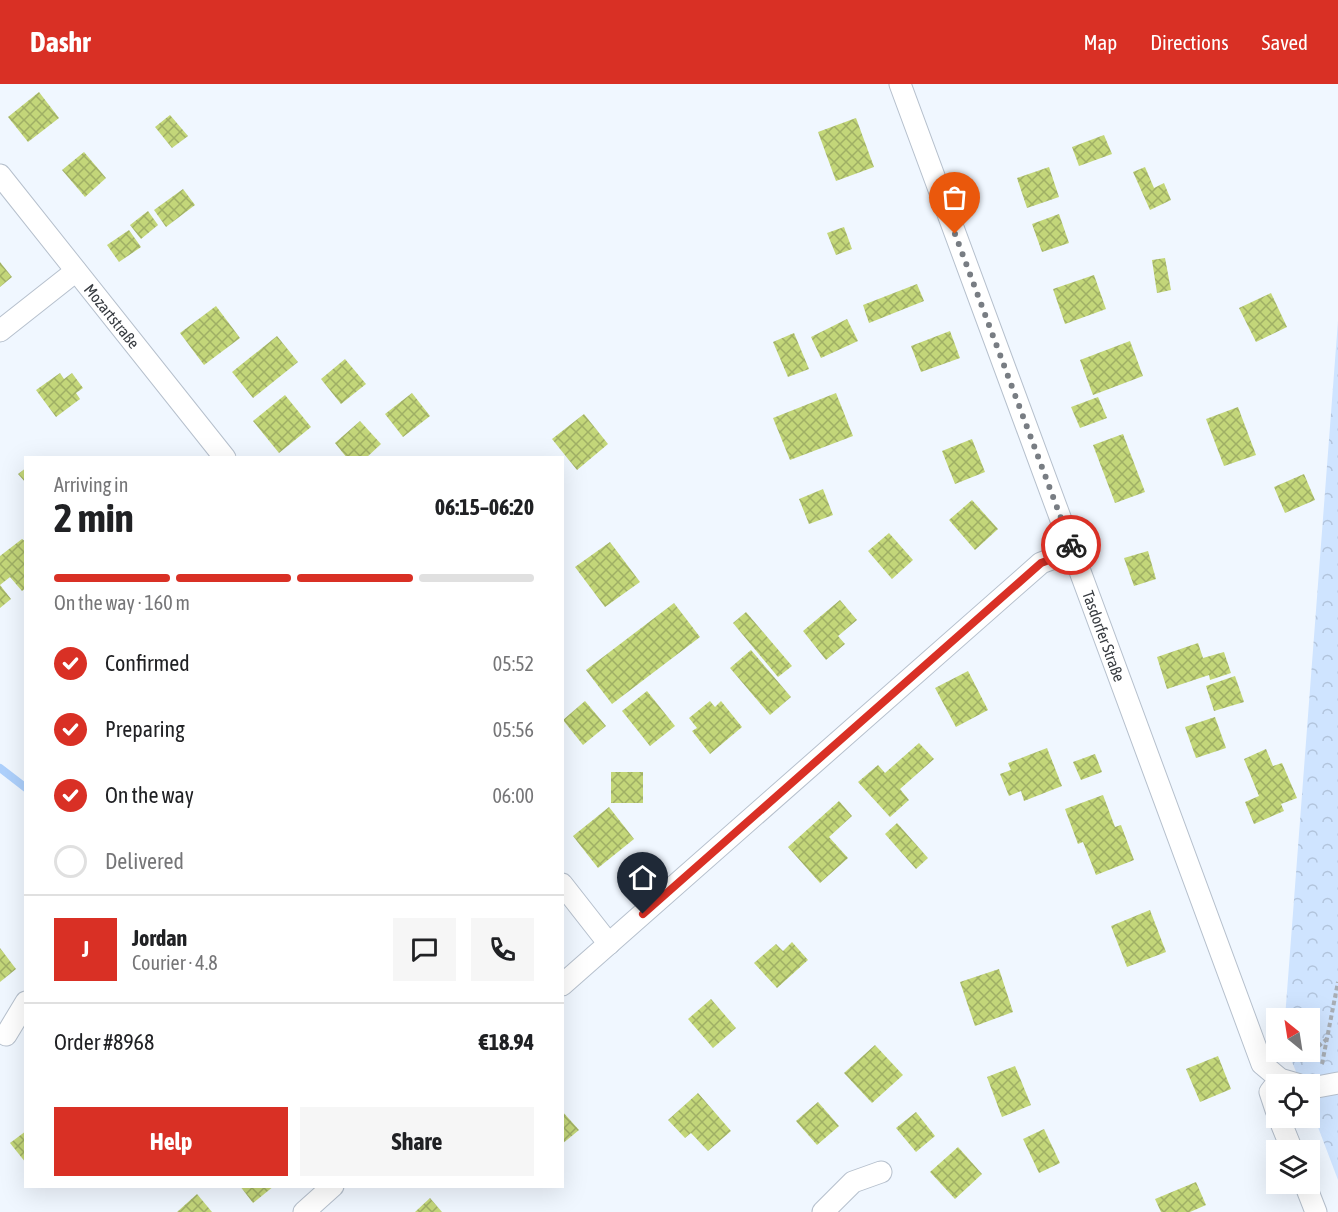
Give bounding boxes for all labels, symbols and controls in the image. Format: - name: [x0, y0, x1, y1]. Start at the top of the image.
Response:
- text: Dashr: [30, 26, 90, 58]
- text: Map: [1083, 30, 1117, 54]
- text: Directions: [1150, 30, 1229, 54]
- text: Saved: [1262, 30, 1308, 54]
- pin: [929, 172, 980, 234]
- icon: bag: [938, 181, 971, 214]
- street label: Mozartstraße: [81, 280, 143, 352]
- text: Arriving in: [54, 473, 128, 496]
- text: 06:15–06:20: [435, 494, 534, 520]
- text: 2 min: [54, 496, 134, 540]
- courier: [1041, 515, 1101, 575]
- icon: bike: [1055, 529, 1088, 562]
- street label: Tasdorfer Straße: [1079, 588, 1129, 684]
- text: On the way · 160 m: [54, 591, 190, 614]
- icon: check: [54, 647, 87, 680]
- text: Confirmed: [105, 650, 190, 676]
- text: 05:52: [493, 652, 534, 675]
- icon: check: [54, 713, 87, 746]
- text: Preparing: [105, 716, 185, 742]
- text: 05:56: [493, 718, 534, 741]
- icon: check: [54, 779, 87, 812]
- text: On the way: [105, 782, 194, 808]
- text: 06:00: [492, 784, 534, 807]
- text: Delivered: [105, 848, 184, 874]
- pin: [617, 852, 668, 914]
- icon: home: [626, 861, 659, 894]
- button: chat: [393, 918, 456, 981]
- button: phone: [471, 918, 534, 981]
- text: Jordan: [132, 925, 187, 951]
- text: J: [82, 936, 89, 962]
- text: Courier · 4.8: [132, 951, 218, 974]
- north arrow: [1266, 1008, 1320, 1062]
- map controls: [1266, 1008, 1320, 1194]
- text: Order #8968: [54, 1029, 154, 1055]
- text: €18.94: [479, 1029, 534, 1055]
- button: locate: [1266, 1074, 1320, 1128]
- button: Help: [54, 1107, 288, 1176]
- button: Share: [300, 1107, 534, 1176]
- button: layers: [1266, 1140, 1320, 1194]

